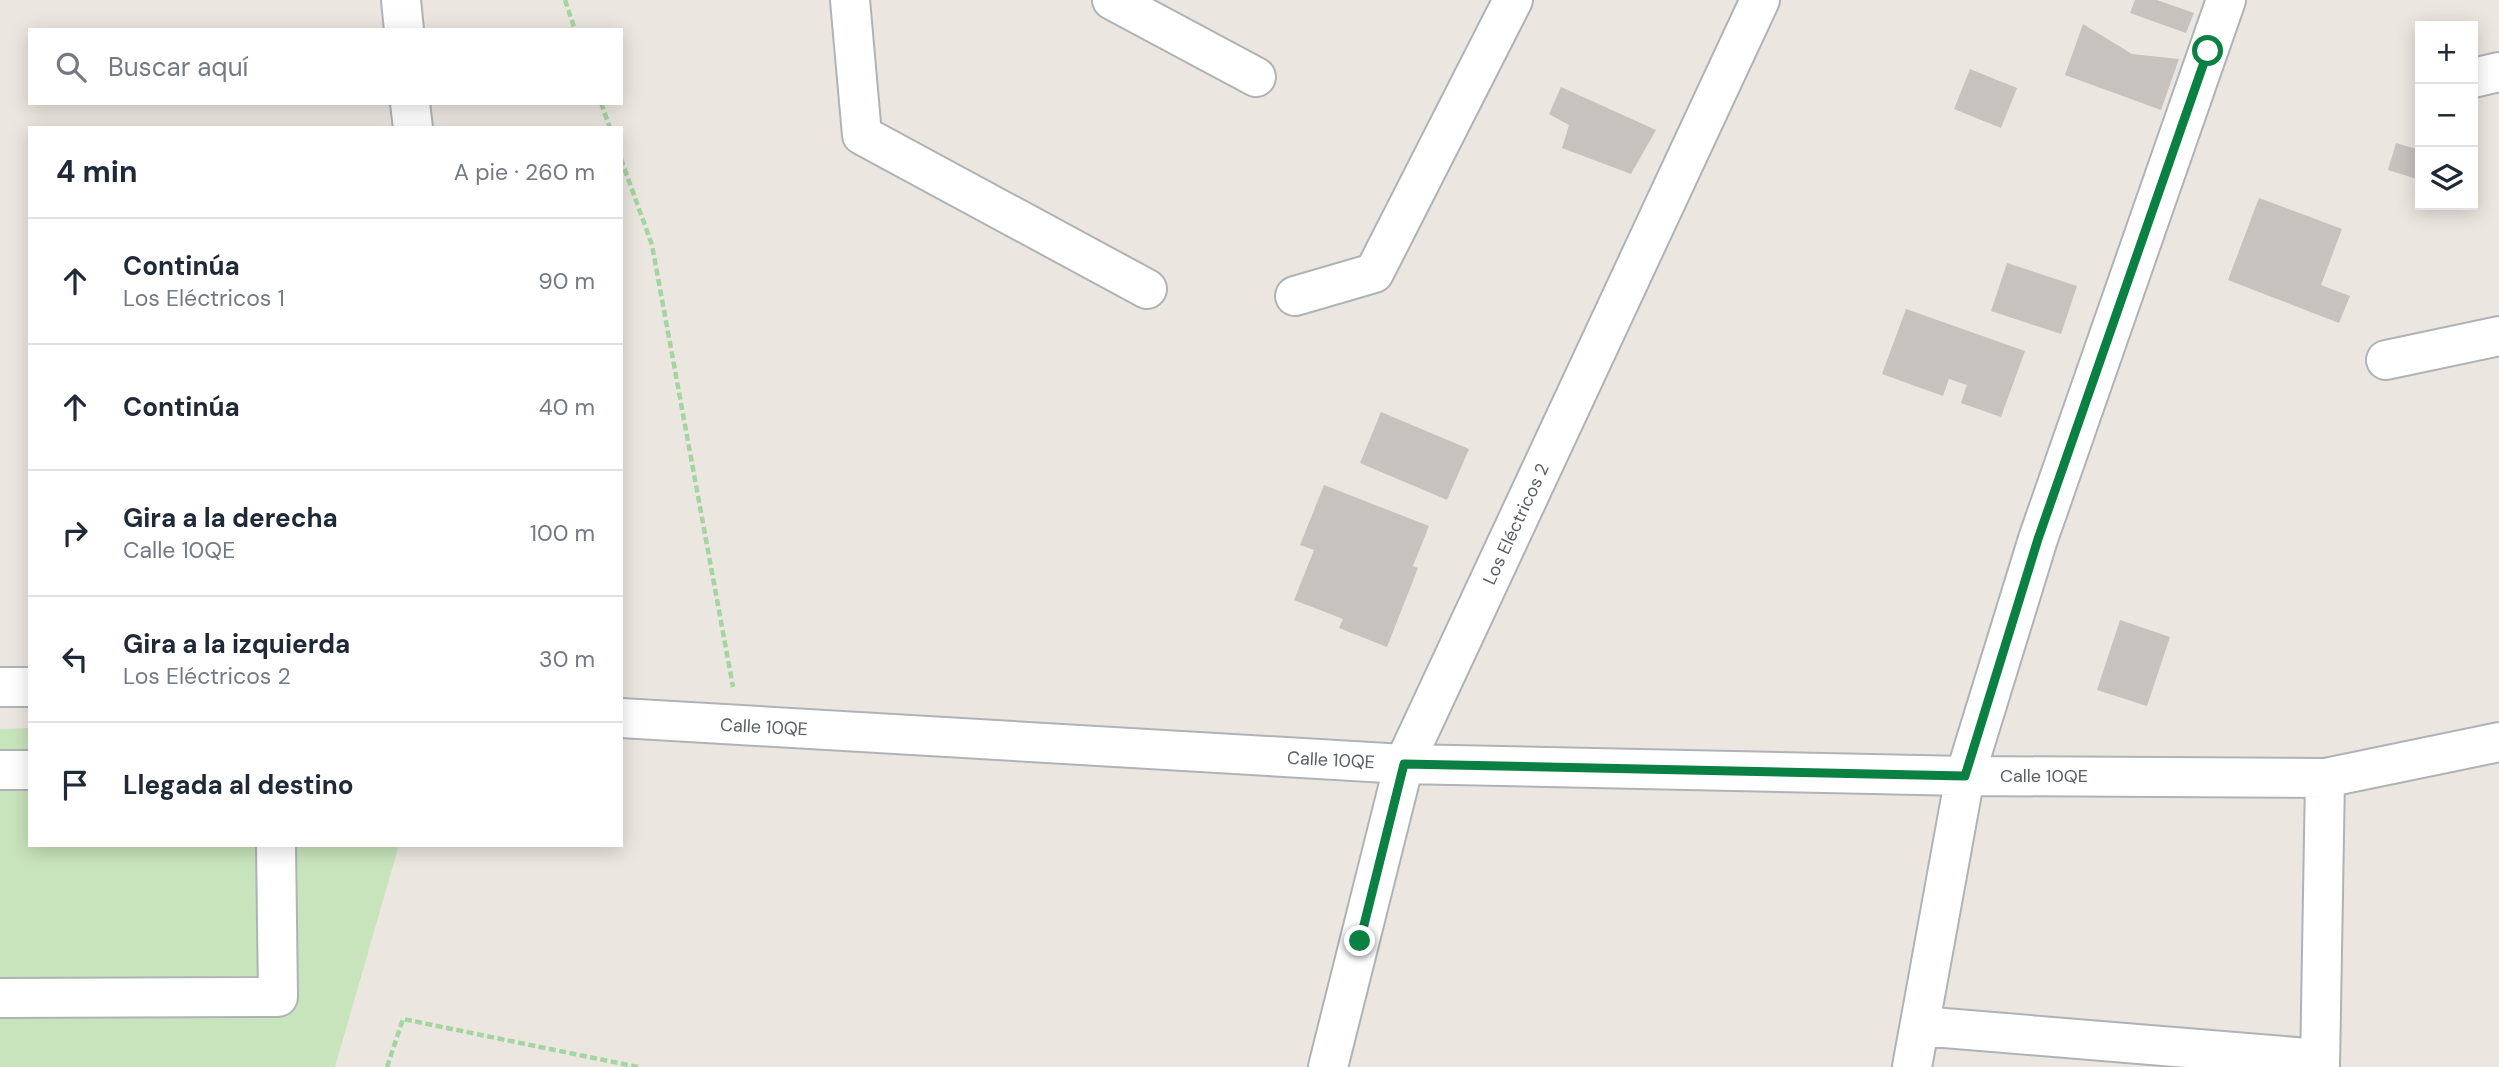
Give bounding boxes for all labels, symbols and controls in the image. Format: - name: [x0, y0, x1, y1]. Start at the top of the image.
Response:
- map controls: [2415, 21, 2478, 210]
- button: +: [2415, 21, 2478, 84]
- search box: [28, 28, 623, 105]
- route start: [2192, 35, 2223, 66]
- icon: search: [52, 48, 90, 86]
- text: Buscar aquí: [108, 50, 248, 84]
- button: −: [2415, 84, 2478, 147]
- button: layers: [2415, 147, 2478, 210]
- text: 4 min: [56, 152, 138, 191]
- text: A pie · 260 m: [454, 157, 595, 187]
- text: Continúa: [123, 249, 240, 283]
- icon: ahead: [56, 262, 94, 300]
- text: 90 m: [538, 266, 595, 296]
- text: Los Eléctricos 1: [123, 283, 285, 313]
- icon: ahead: [56, 388, 94, 426]
- text: Continúa: [123, 390, 240, 424]
- text: 40 m: [539, 392, 595, 422]
- street label: Los Eléctricos 2: [1477, 459, 1555, 589]
- text: Gira a la derecha: [123, 501, 338, 535]
- icon: right: [56, 514, 94, 552]
- text: 100 m: [530, 518, 595, 548]
- text: Calle 10QE: [123, 535, 235, 565]
- text: Gira a la izquierda: [123, 627, 350, 661]
- icon: left: [56, 640, 94, 678]
- text: 30 m: [539, 644, 595, 674]
- text: Los Eléctricos 2: [123, 661, 291, 691]
- street label: Calle 10QE: [720, 713, 808, 741]
- street label: Calle 10QE: [1287, 746, 1375, 774]
- street label: Calle 10QE: [2000, 764, 2088, 788]
- icon: arrive: [56, 766, 94, 804]
- text: Llegada al destino: [123, 768, 354, 802]
- route end: [1344, 925, 1375, 956]

